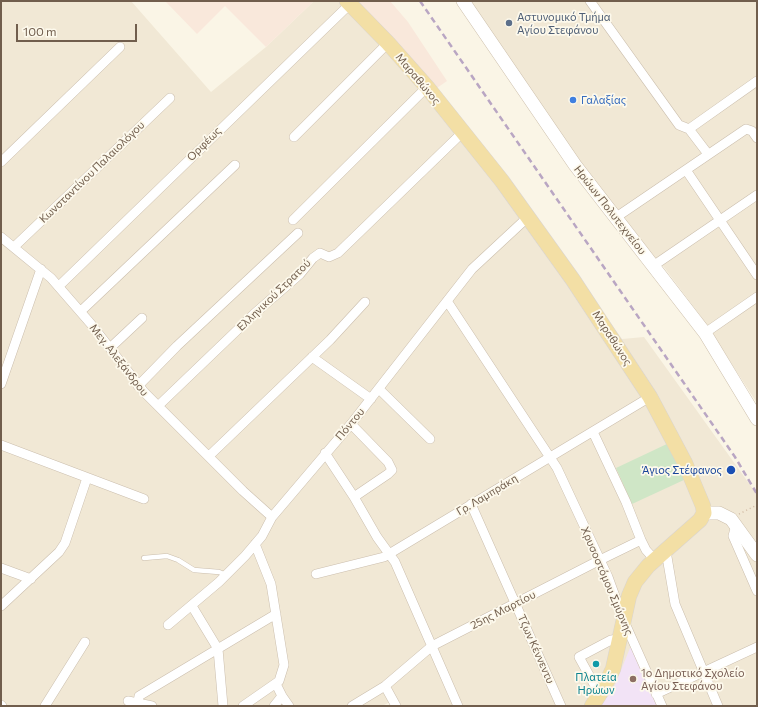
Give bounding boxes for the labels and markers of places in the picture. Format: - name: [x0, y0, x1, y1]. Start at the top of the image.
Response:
- place label: Αστυνομικό Τμήμα Αγίου Στεφάνου: [517, 10, 611, 36]
- marker: Αστυνομικό Τμήμα Αγίου Στεφάνου: [504, 18, 514, 28]
- place label: Γαλαξίας: [581, 93, 626, 107]
- marker: Γαλαξίας: [568, 95, 578, 105]
- place label: Άγιος Στέφανος: [642, 463, 722, 477]
- marker: Άγιος Στέφανος: [725, 464, 737, 476]
- marker: Πλατεία Ηρώων: [591, 659, 601, 669]
- place label: 1ο Δημοτικό Σχολείο Αγίου Στεφάνου: [641, 666, 745, 692]
- place label: Πλατεία Ηρώων: [575, 670, 617, 696]
- marker: 1ο Δημοτικό Σχολείο Αγίου Στεφάνου: [628, 674, 638, 684]

